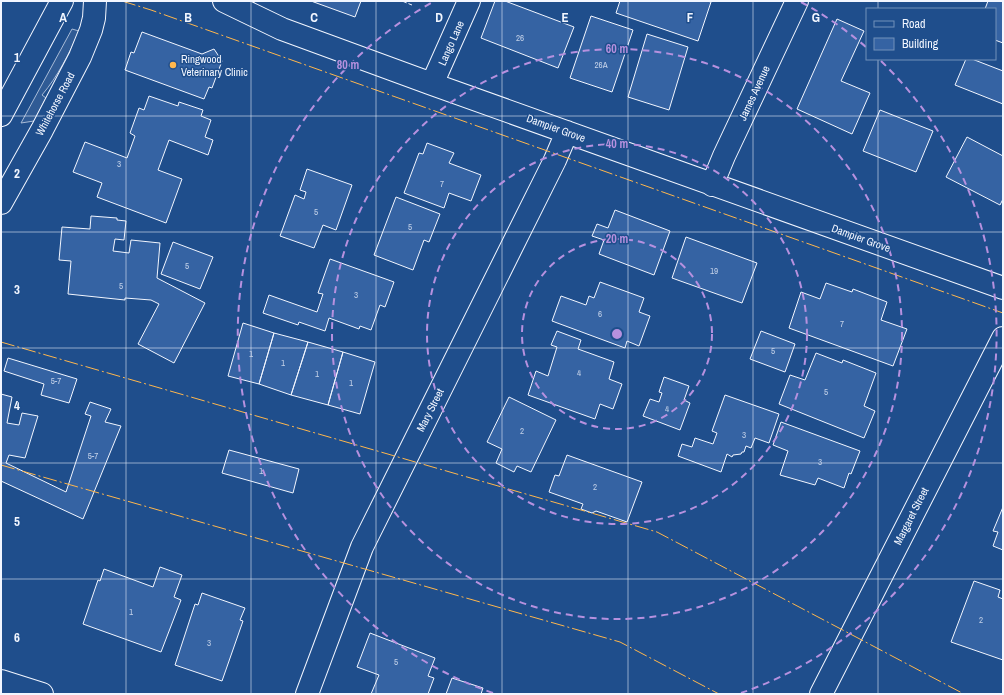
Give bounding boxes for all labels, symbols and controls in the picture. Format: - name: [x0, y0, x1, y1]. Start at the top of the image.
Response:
- legend: [866, 8, 996, 60]
- text: A: [59, 9, 67, 26]
- text: B: [184, 9, 192, 26]
- text: C: [310, 9, 318, 26]
- text: D: [435, 9, 443, 26]
- text: E: [561, 9, 569, 26]
- text: F: [687, 9, 694, 26]
- text: G: [812, 9, 820, 26]
- text: Road: [902, 16, 926, 32]
- street label: Lango Lane: [435, 18, 467, 68]
- house number: 26: [516, 32, 524, 44]
- text: Building: [902, 36, 939, 52]
- text: 60 m: [606, 41, 628, 57]
- text: 1: [14, 49, 20, 66]
- place label: Ringwood Veterinary Clinic: [181, 52, 248, 79]
- text: 80 m: [337, 57, 359, 73]
- house number: 26A: [594, 59, 608, 71]
- marker: Ringwood Veterinary Clinic: [168, 60, 178, 70]
- street label: James Avenue: [735, 63, 773, 123]
- street label: Whitehorse Road: [32, 70, 78, 138]
- street label: Dampier Grove: [525, 111, 587, 145]
- text: 40 m: [606, 136, 628, 152]
- house number: 3: [117, 158, 121, 170]
- text: 2: [14, 165, 20, 182]
- house number: 7: [440, 178, 444, 190]
- house number: 5: [314, 206, 318, 218]
- house number: 5: [408, 221, 412, 233]
- street label: Dampier Grove: [830, 221, 892, 255]
- text: 20 m: [606, 231, 628, 247]
- house number: 5: [185, 260, 189, 272]
- house number: 19: [710, 265, 718, 277]
- house number: 5: [119, 280, 123, 292]
- text: 3: [14, 281, 20, 298]
- house number: 3: [354, 289, 358, 301]
- house number: 6: [598, 308, 602, 320]
- house number: 7: [840, 318, 844, 330]
- centre of rings: [610, 327, 624, 341]
- house number: 5: [771, 345, 775, 357]
- house number: 1: [249, 348, 253, 360]
- house number: 1: [281, 357, 285, 369]
- house number: 4: [577, 367, 581, 379]
- house number: 1: [315, 368, 319, 380]
- house number: 5-7: [51, 375, 61, 387]
- house number: 1: [349, 377, 353, 389]
- street label: Mary Street: [413, 386, 447, 434]
- house number: 5: [824, 386, 828, 398]
- text: 4: [14, 397, 20, 414]
- house number: 4: [665, 403, 669, 415]
- house number: 2: [520, 425, 524, 437]
- house number: 3: [742, 429, 746, 441]
- house number: 5-7: [88, 450, 98, 462]
- house number: 3: [818, 456, 822, 468]
- house number: 1: [259, 465, 263, 477]
- house number: 2: [593, 481, 597, 493]
- street label: Margaret Street: [891, 484, 932, 547]
- text: 5: [14, 513, 20, 530]
- house number: 1: [129, 606, 133, 618]
- house number: 2: [979, 614, 983, 626]
- text: 6: [14, 629, 20, 646]
- house number: 3: [207, 637, 211, 649]
- house number: 5: [394, 656, 398, 668]

